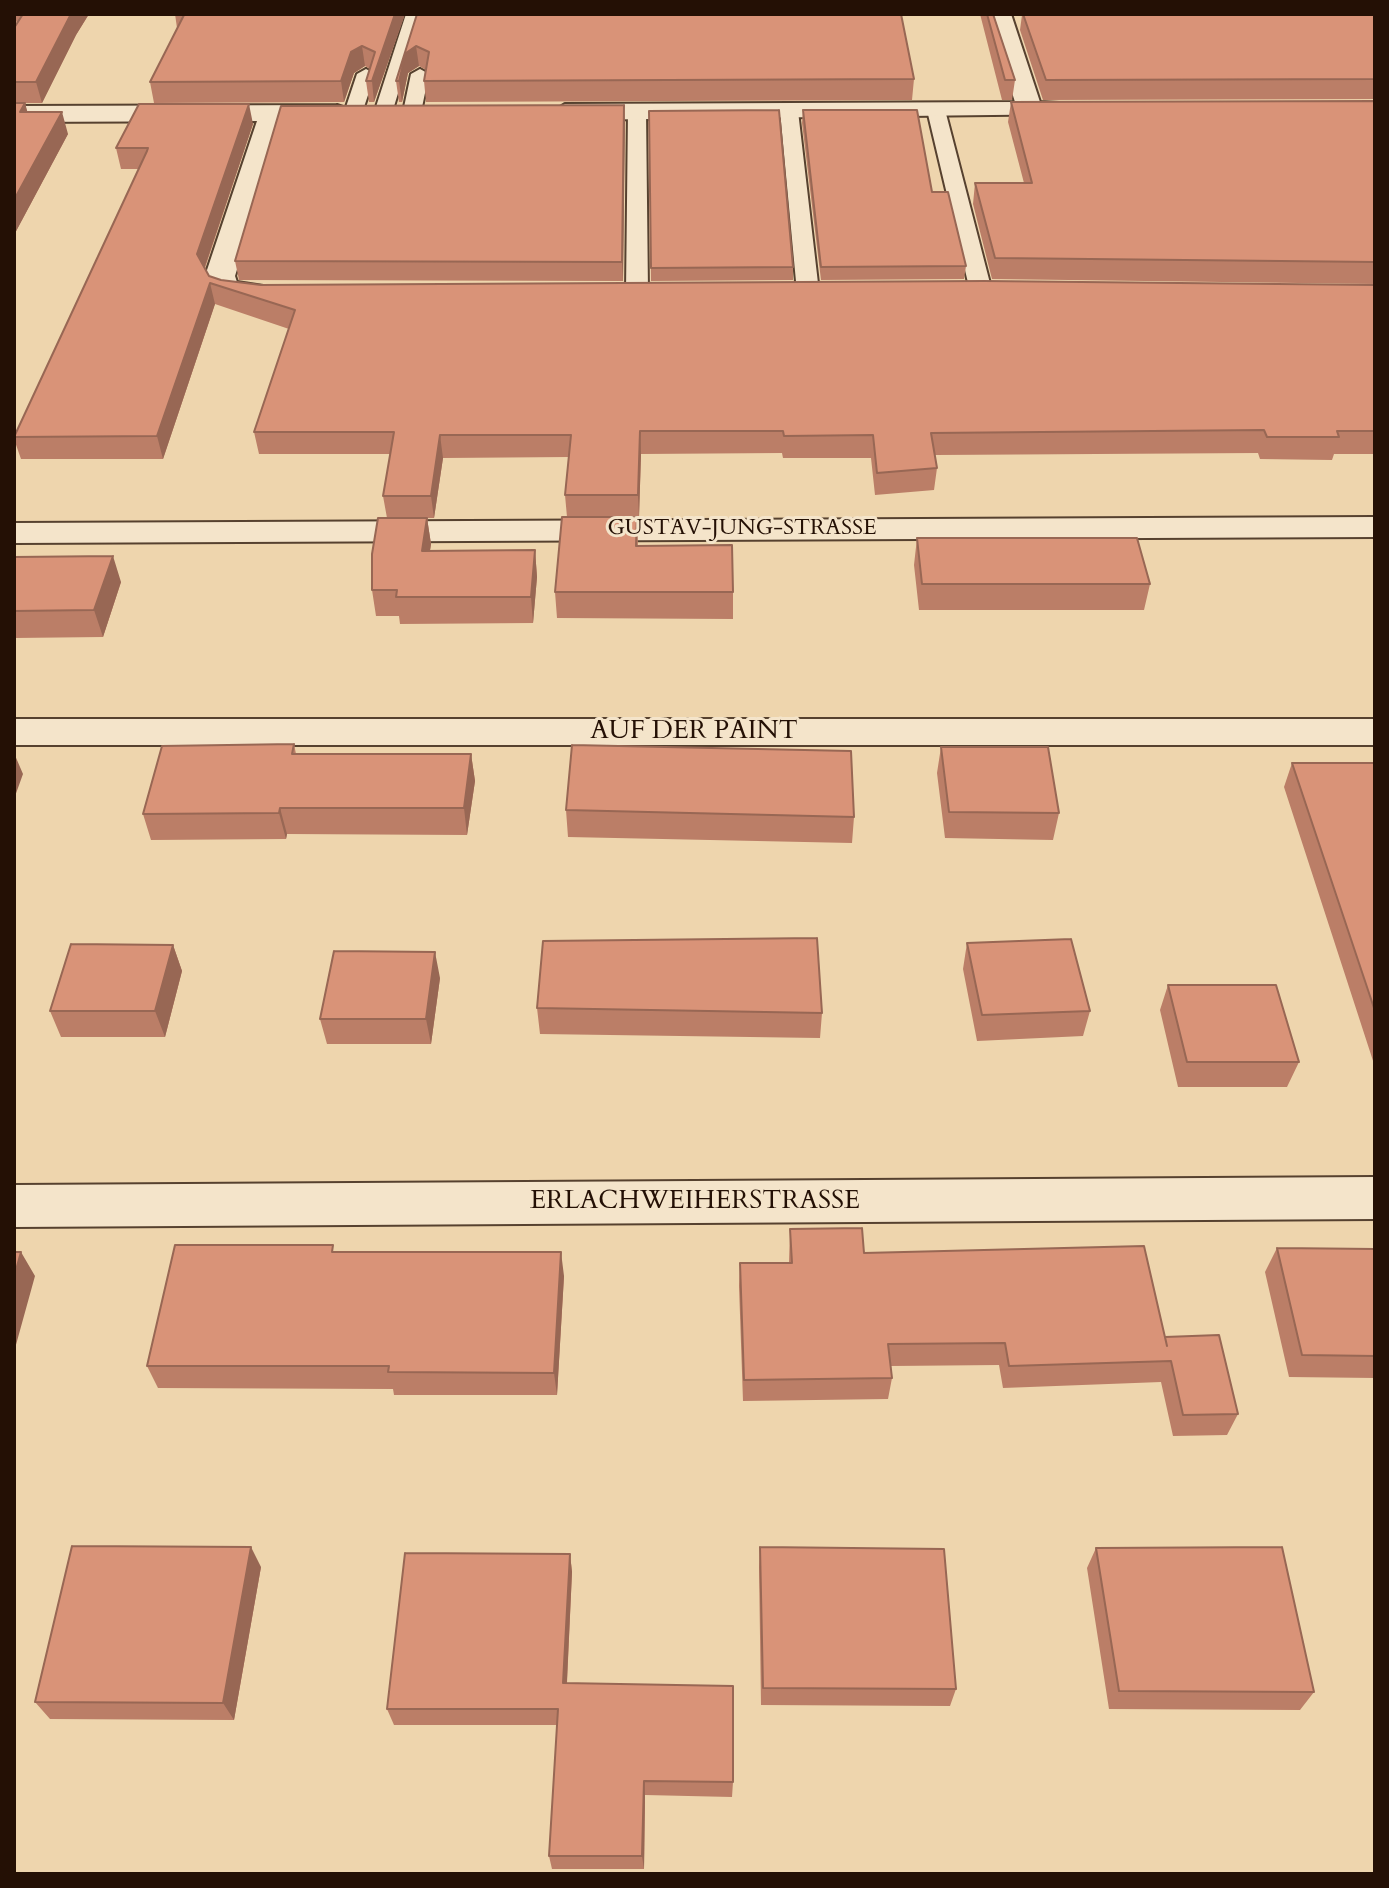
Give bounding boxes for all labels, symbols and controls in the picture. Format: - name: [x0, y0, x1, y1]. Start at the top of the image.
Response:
- street label: GUSTAV-JUNG-STRASSE: [607, 516, 877, 542]
- street label: AUF DER PAINT: [590, 716, 798, 748]
- street label: ERLACHWEIHERSTRASSE: [530, 1186, 860, 1218]

